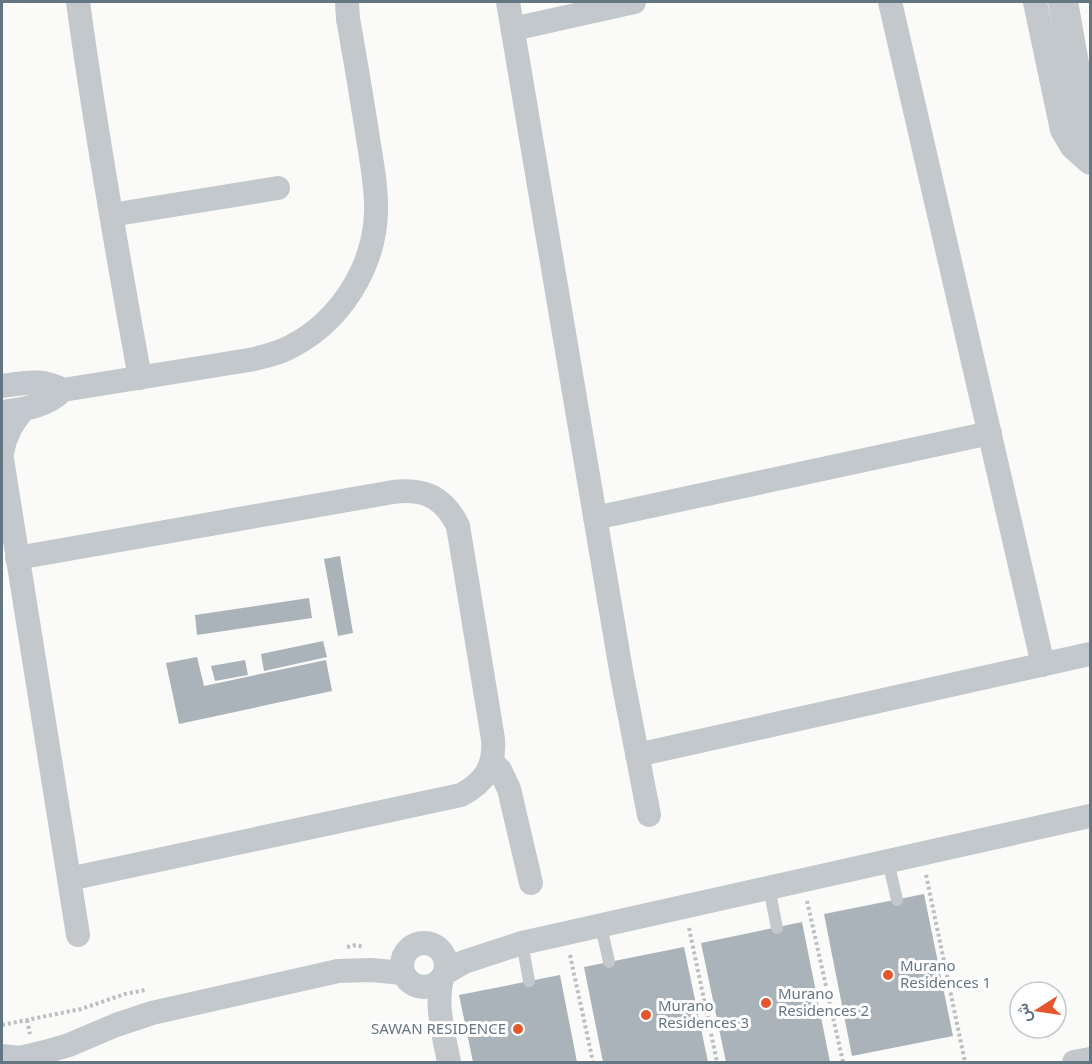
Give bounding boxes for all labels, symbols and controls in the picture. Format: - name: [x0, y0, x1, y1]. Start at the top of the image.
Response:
- place label: Murano Residences 1: [900, 955, 991, 992]
- marker: Murano Residences 1: [881, 968, 895, 982]
- north arrow: [1008, 980, 1068, 1040]
- place label: Murano Residences 2: [778, 983, 869, 1020]
- place label: Murano Residences 3: [658, 995, 749, 1032]
- marker: Murano Residences 2: [759, 996, 773, 1010]
- text: ش: [1011, 1001, 1036, 1025]
- marker: Murano Residences 3: [639, 1008, 653, 1022]
- place label: SAWAN RESIDENCE: [371, 1018, 506, 1038]
- marker: SAWAN RESIDENCE: [511, 1022, 525, 1036]

